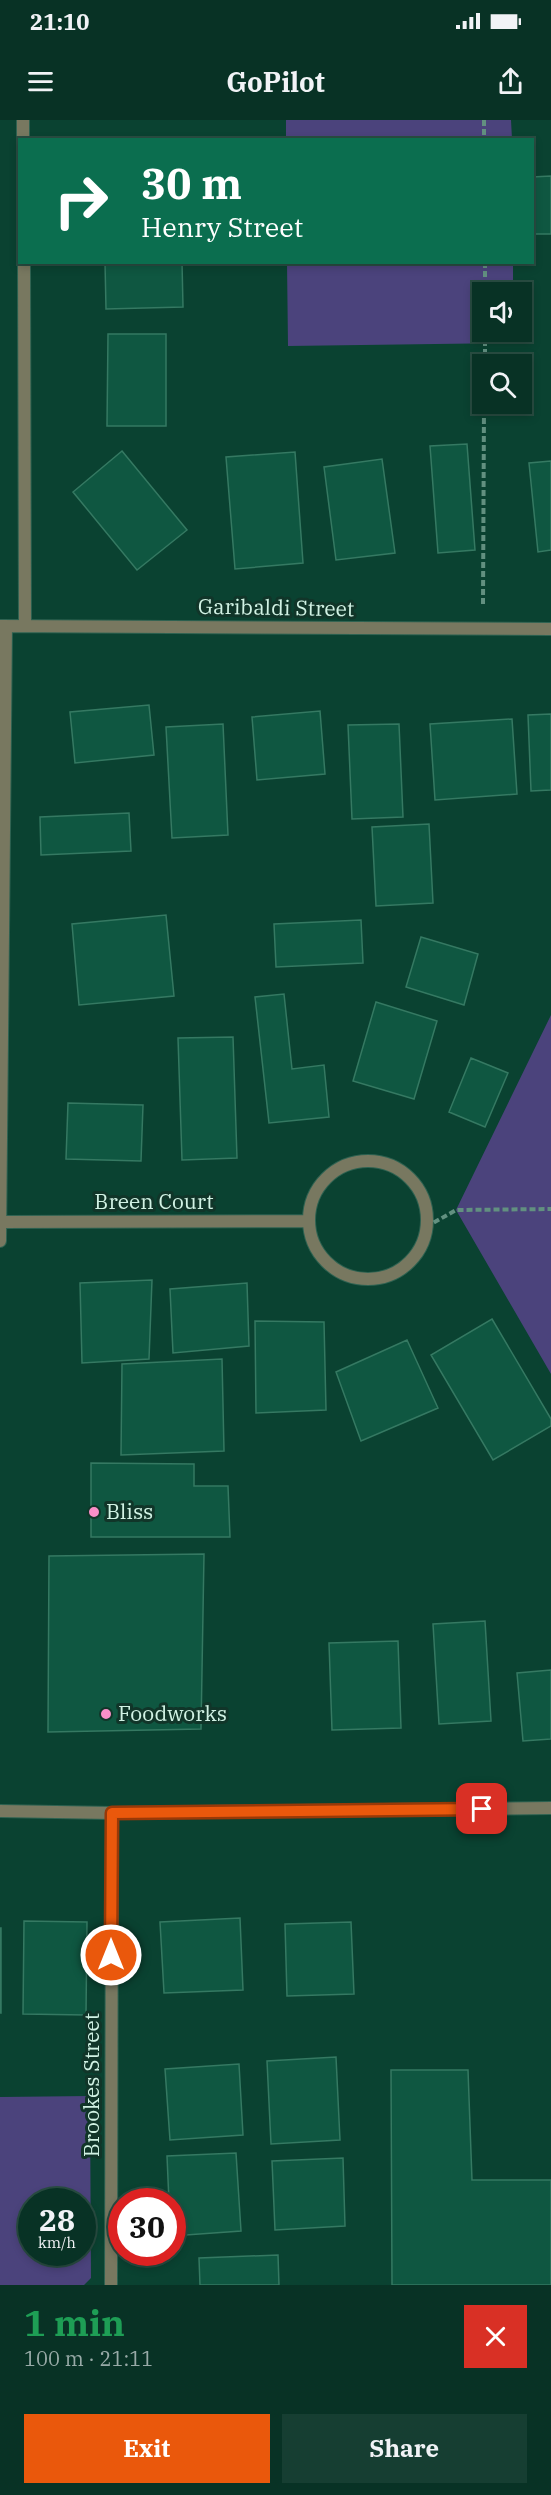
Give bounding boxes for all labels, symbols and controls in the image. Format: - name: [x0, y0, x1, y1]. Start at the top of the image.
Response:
- text: 21:10: [30, 7, 89, 36]
- text: GoPilot: [226, 64, 325, 99]
- icon: menu: [24, 65, 57, 98]
- icon: share: [494, 65, 527, 98]
- text: 30 m: [141, 156, 242, 211]
- icon: right: [42, 162, 120, 240]
- text: Henry Street: [141, 209, 303, 244]
- map controls: [472, 282, 532, 414]
- button: sound: [472, 282, 532, 342]
- button: search: [472, 354, 532, 414]
- street label: Garibaldi Street: [198, 592, 355, 622]
- street label: Breen Court: [94, 1187, 214, 1215]
- place label: Bliss: [106, 1497, 153, 1525]
- marker: Bliss: [87, 1505, 101, 1519]
- place label: Foodworks: [118, 1699, 227, 1727]
- marker: Foodworks: [99, 1707, 113, 1721]
- pin: [456, 1783, 507, 1834]
- icon: arrive: [465, 1792, 498, 1825]
- position arrow: [79, 1923, 143, 1987]
- street label: Brookes Street: [77, 2013, 105, 2157]
- speed limit sign: 30: [108, 2188, 186, 2266]
- text: 28: [39, 2200, 75, 2239]
- text: km/h: [38, 2233, 76, 2252]
- text: 1 min: [24, 2299, 125, 2346]
- button: close: [464, 2305, 527, 2368]
- text: 100 m · 21:11: [24, 2345, 153, 2372]
- button: Exit: [24, 2414, 270, 2483]
- button: Share: [282, 2414, 527, 2483]

